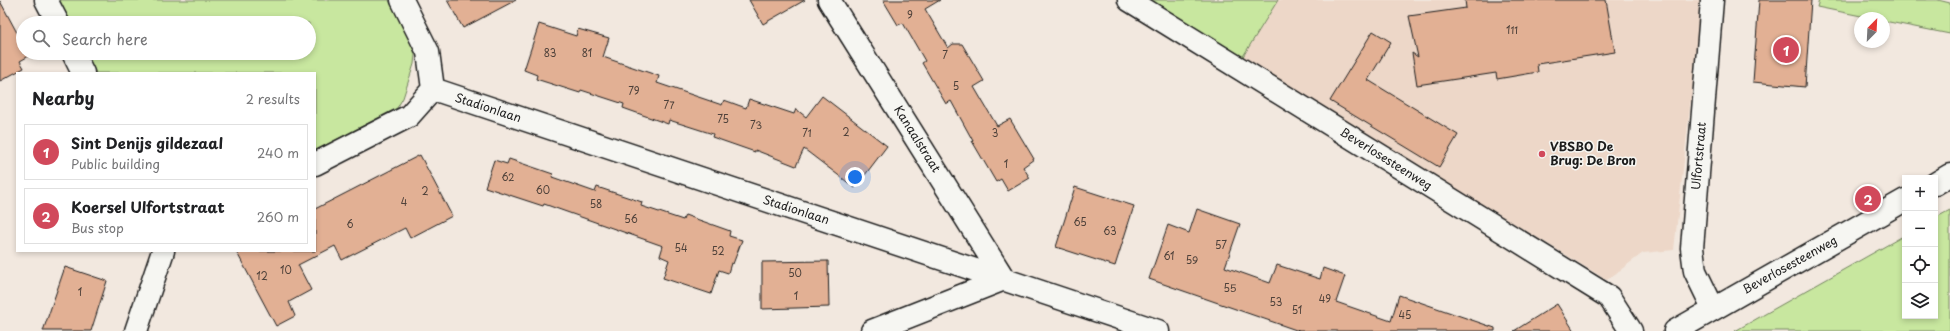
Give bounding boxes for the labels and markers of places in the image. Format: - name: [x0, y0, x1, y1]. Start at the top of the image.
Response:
- pin: 1: [1773, 35, 1799, 65]
- place label: VBSBO De Brug: De Bron: [1550, 137, 1636, 169]
- marker: VBSBO De Brug: De Bron: [1537, 149, 1547, 159]
- pin: 2: [1855, 184, 1881, 214]

